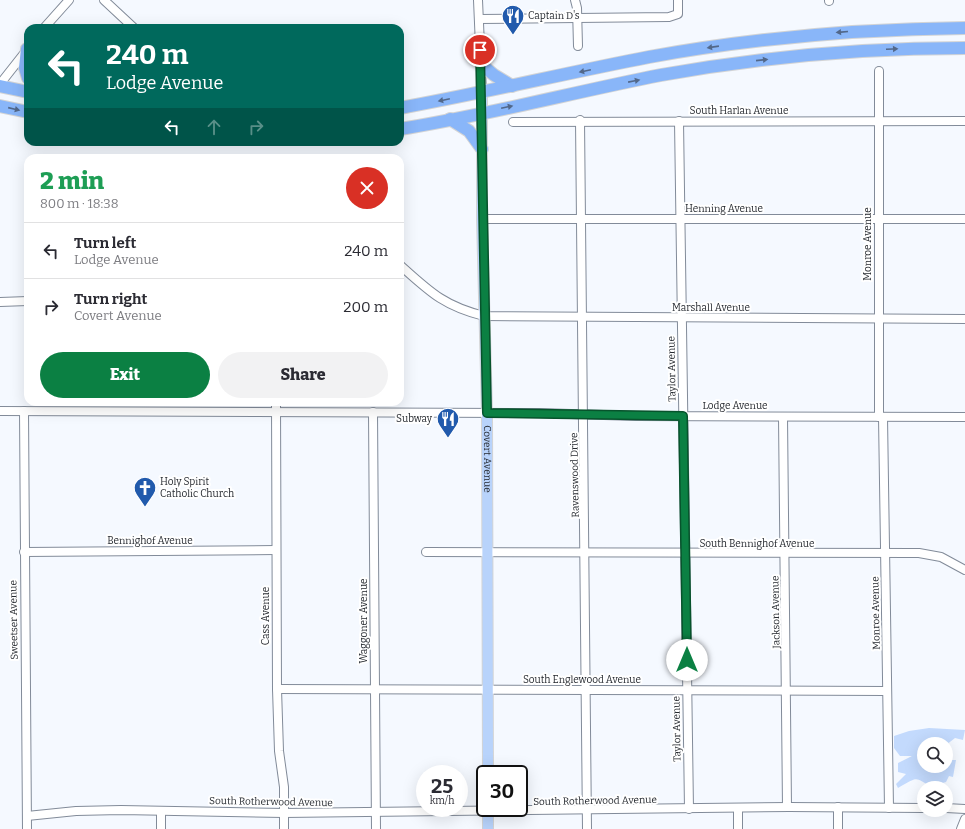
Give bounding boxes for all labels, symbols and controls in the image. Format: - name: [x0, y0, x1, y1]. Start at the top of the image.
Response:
- restaurant icon: Captain D's: [500, 3, 526, 36]
- place label: Captain D's: [528, 10, 580, 22]
- one-way arrow: [836, 29, 848, 36]
- pin: [463, 33, 497, 67]
- text: 240 m: [106, 38, 188, 71]
- icon: arrive: [469, 39, 491, 61]
- icon: left: [40, 40, 92, 92]
- one-way arrow: [707, 44, 719, 50]
- one-way arrow: [886, 46, 898, 53]
- one-way arrow: [756, 57, 768, 63]
- one-way arrow: [579, 68, 591, 74]
- text: Lodge Avenue: [106, 72, 223, 94]
- one-way arrow: [628, 77, 640, 83]
- one-way arrow: [438, 97, 450, 103]
- one-way arrow: [501, 103, 513, 109]
- street label: South Harlan Avenue: [690, 105, 788, 117]
- one-way arrow: [8, 107, 20, 113]
- icon: left: [161, 116, 183, 138]
- icon: ahead: [203, 116, 225, 138]
- icon: right: [245, 116, 267, 138]
- text: 2 min: [40, 167, 104, 195]
- button: close: [346, 167, 388, 209]
- text: 800 m · 18:38: [40, 196, 118, 211]
- street label: Henning Avenue: [685, 203, 763, 215]
- street label: Monroe Avenue: [862, 207, 874, 281]
- text: Turn left: [74, 234, 136, 252]
- icon: left: [40, 240, 62, 262]
- text: 240 m: [344, 242, 388, 260]
- text: Lodge Avenue: [74, 252, 159, 267]
- text: Turn right: [74, 290, 147, 308]
- icon: right: [40, 296, 62, 318]
- text: 200 m: [343, 298, 388, 316]
- street label: Marshall Avenue: [672, 302, 750, 314]
- text: Covert Avenue: [74, 308, 162, 323]
- street label: Taylor Avenue: [665, 336, 679, 402]
- button: Exit: [40, 352, 210, 398]
- button: Share: [218, 352, 388, 398]
- street label: Lodge Avenue: [702, 400, 768, 412]
- restaurant icon: Subway: [435, 406, 461, 439]
- place label: Subway: [396, 413, 433, 425]
- street label: Covert Avenue: [481, 425, 493, 493]
- street label: Ravenswood Drive: [568, 432, 582, 518]
- church icon: Holy Spirit Catholic Church: [132, 475, 158, 508]
- place label: Holy Spirit Catholic Church: [160, 476, 235, 500]
- street label: Bennighof Avenue: [107, 535, 193, 547]
- street label: South Bennighof Avenue: [699, 538, 815, 550]
- street label: Jackson Avenue: [769, 575, 783, 650]
- street label: Monroe Avenue: [869, 576, 883, 650]
- street label: Waggoner Avenue: [358, 578, 370, 664]
- street label: Sweetser Avenue: [7, 580, 21, 660]
- street label: Cass Avenue: [260, 587, 272, 645]
- position arrow: [666, 639, 708, 681]
- street label: South Englewood Avenue: [523, 674, 641, 686]
- street label: Taylor Avenue: [670, 696, 684, 762]
- map controls: [917, 737, 953, 817]
- button: search: [917, 737, 953, 773]
- speed limit sign: 30: [476, 765, 528, 817]
- text: 25: [431, 774, 453, 798]
- button: layers: [917, 781, 953, 817]
- street label: South Rotherwood Avenue: [533, 794, 657, 808]
- street label: South Rotherwood Avenue: [209, 795, 333, 809]
- text: km/h: [430, 795, 454, 807]

